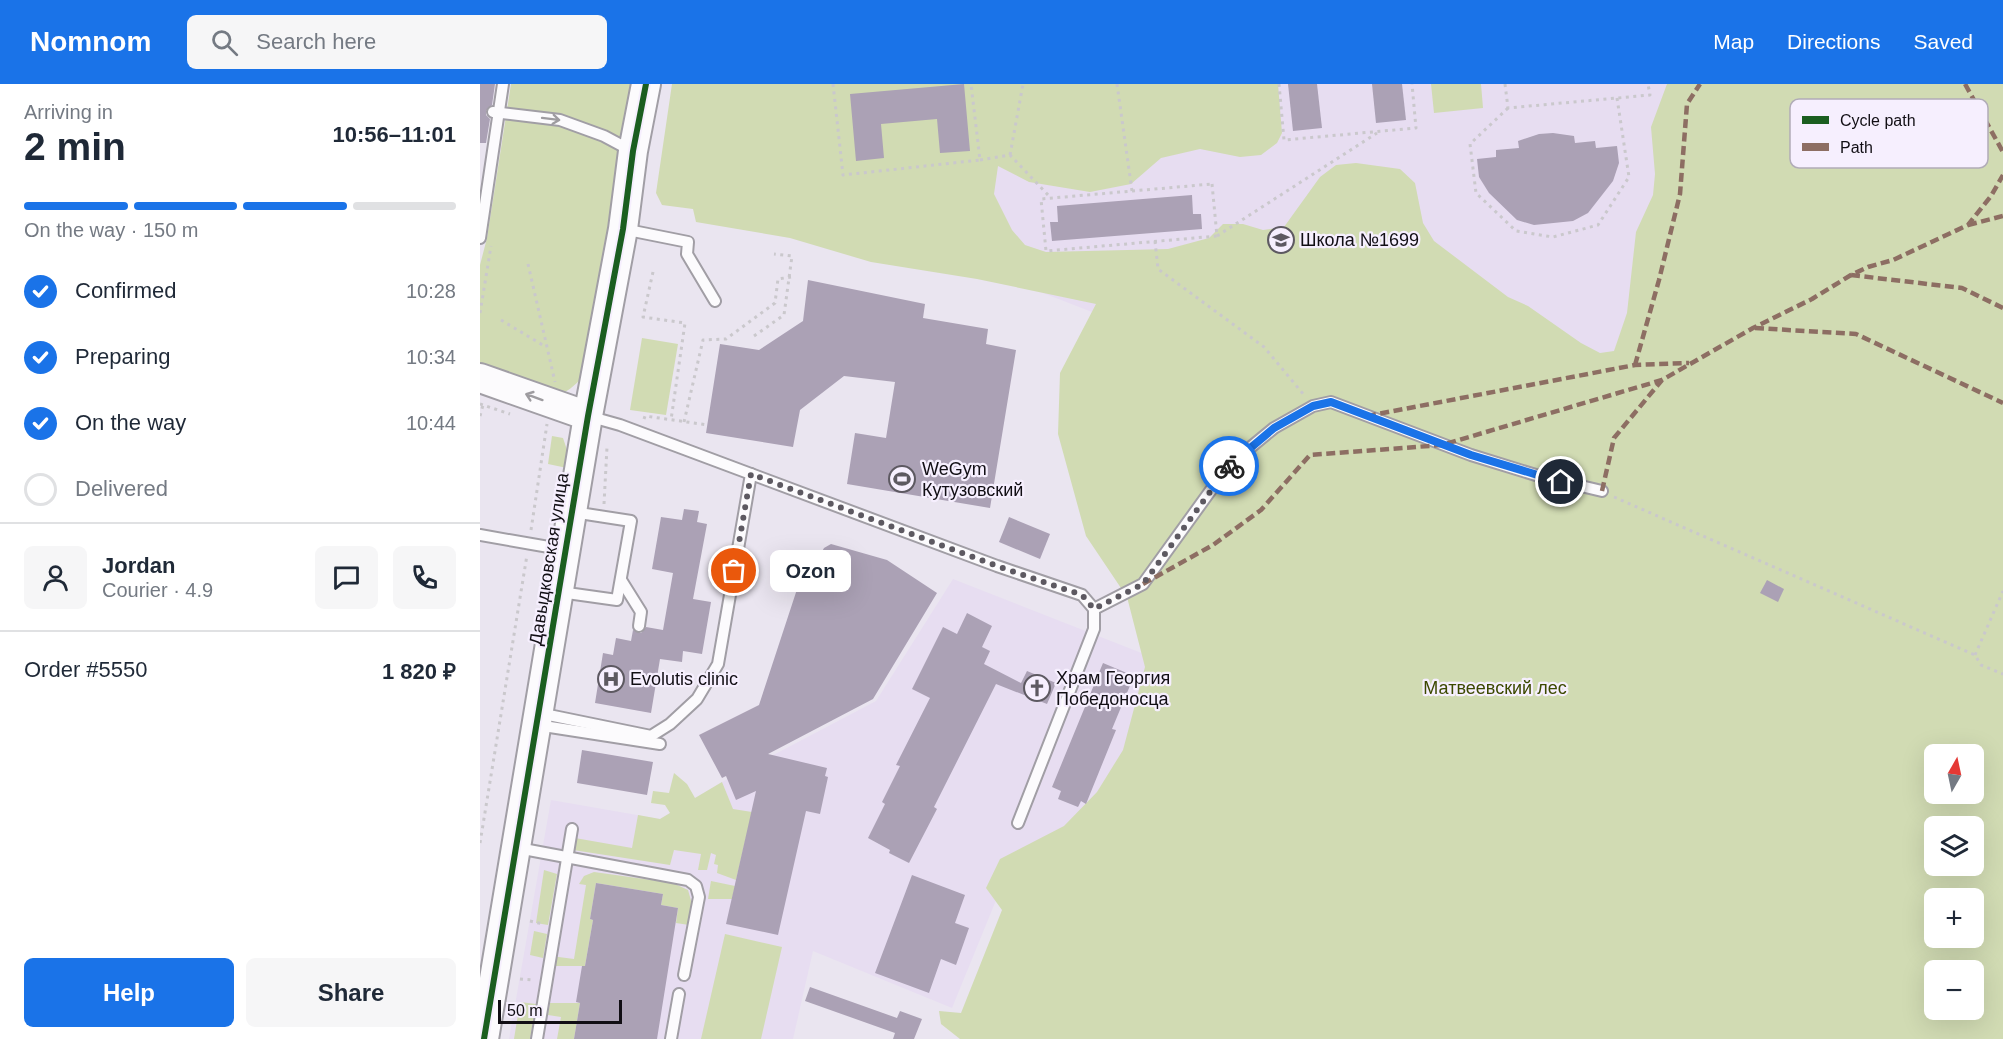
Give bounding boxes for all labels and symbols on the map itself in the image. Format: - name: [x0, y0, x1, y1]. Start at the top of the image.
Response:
- legend: [1790, 99, 1988, 168]
- text: Cycle path: [1840, 112, 1916, 129]
- one-way arrow: [540, 113, 560, 124]
- text: Path: [1840, 139, 1873, 156]
- school or university icon: Школа №1699: [1266, 225, 1296, 255]
- place label: Школа №1699: [1300, 230, 1419, 250]
- one-way arrow: [525, 391, 544, 402]
- courier: [1199, 436, 1259, 496]
- pin: [1535, 456, 1586, 507]
- place label: WeGym Кутузовский: [922, 459, 1023, 500]
- sports icon: WeGym Кутузовский: [887, 464, 917, 494]
- street label: Давыдковская улица: [525, 470, 573, 647]
- pin: [708, 545, 759, 596]
- callout: Ozon: [770, 550, 851, 592]
- hospital icon: Evolutis clinic: [596, 664, 626, 694]
- place label: Храм Георгия Победоносца: [1056, 668, 1170, 709]
- place label: Evolutis clinic: [630, 669, 738, 689]
- church icon: Храм Георгия Победоносца: [1022, 673, 1052, 703]
- park label: Матвеевский лес: [1423, 678, 1567, 698]
- north arrow: [1924, 744, 1984, 804]
- scale bar: [498, 997, 622, 1024]

